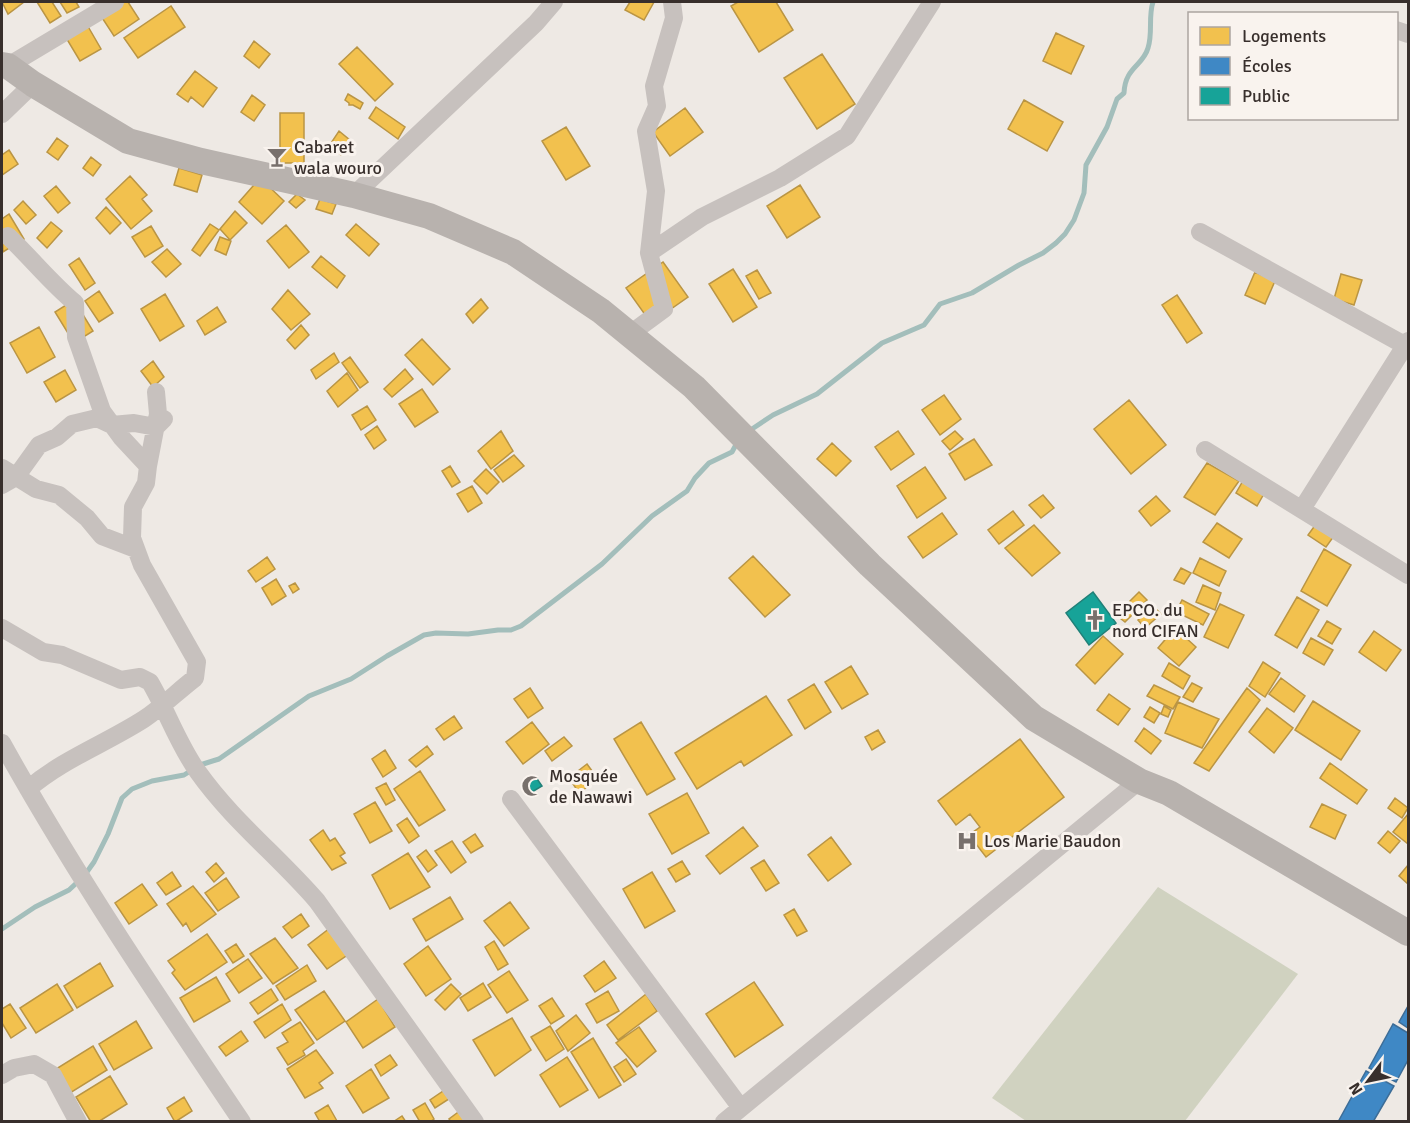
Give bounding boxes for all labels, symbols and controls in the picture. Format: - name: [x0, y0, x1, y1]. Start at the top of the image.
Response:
- legend: [1188, 12, 1398, 120]
- text: Logements: [1242, 25, 1326, 47]
- text: Écoles: [1242, 55, 1292, 77]
- text: Public: [1242, 85, 1290, 107]
- place label: Cabaret wala wouro: [294, 136, 382, 179]
- bar icon: Cabaret wala wouro: [265, 145, 289, 169]
- place label: EPCO. du nord CIFAN: [1112, 599, 1199, 642]
- church icon: EPCO. du nord CIFAN: [1083, 608, 1107, 632]
- place label: Mosquée de Nawawi: [549, 765, 633, 808]
- mosque icon: Mosquée de Nawawi: [520, 774, 544, 798]
- hospital icon: Los Marie Baudon: [955, 829, 979, 853]
- place label: Los Marie Baudon: [984, 830, 1121, 852]
- north arrow: [1338, 1051, 1398, 1111]
- text: N: [1345, 1078, 1368, 1098]

